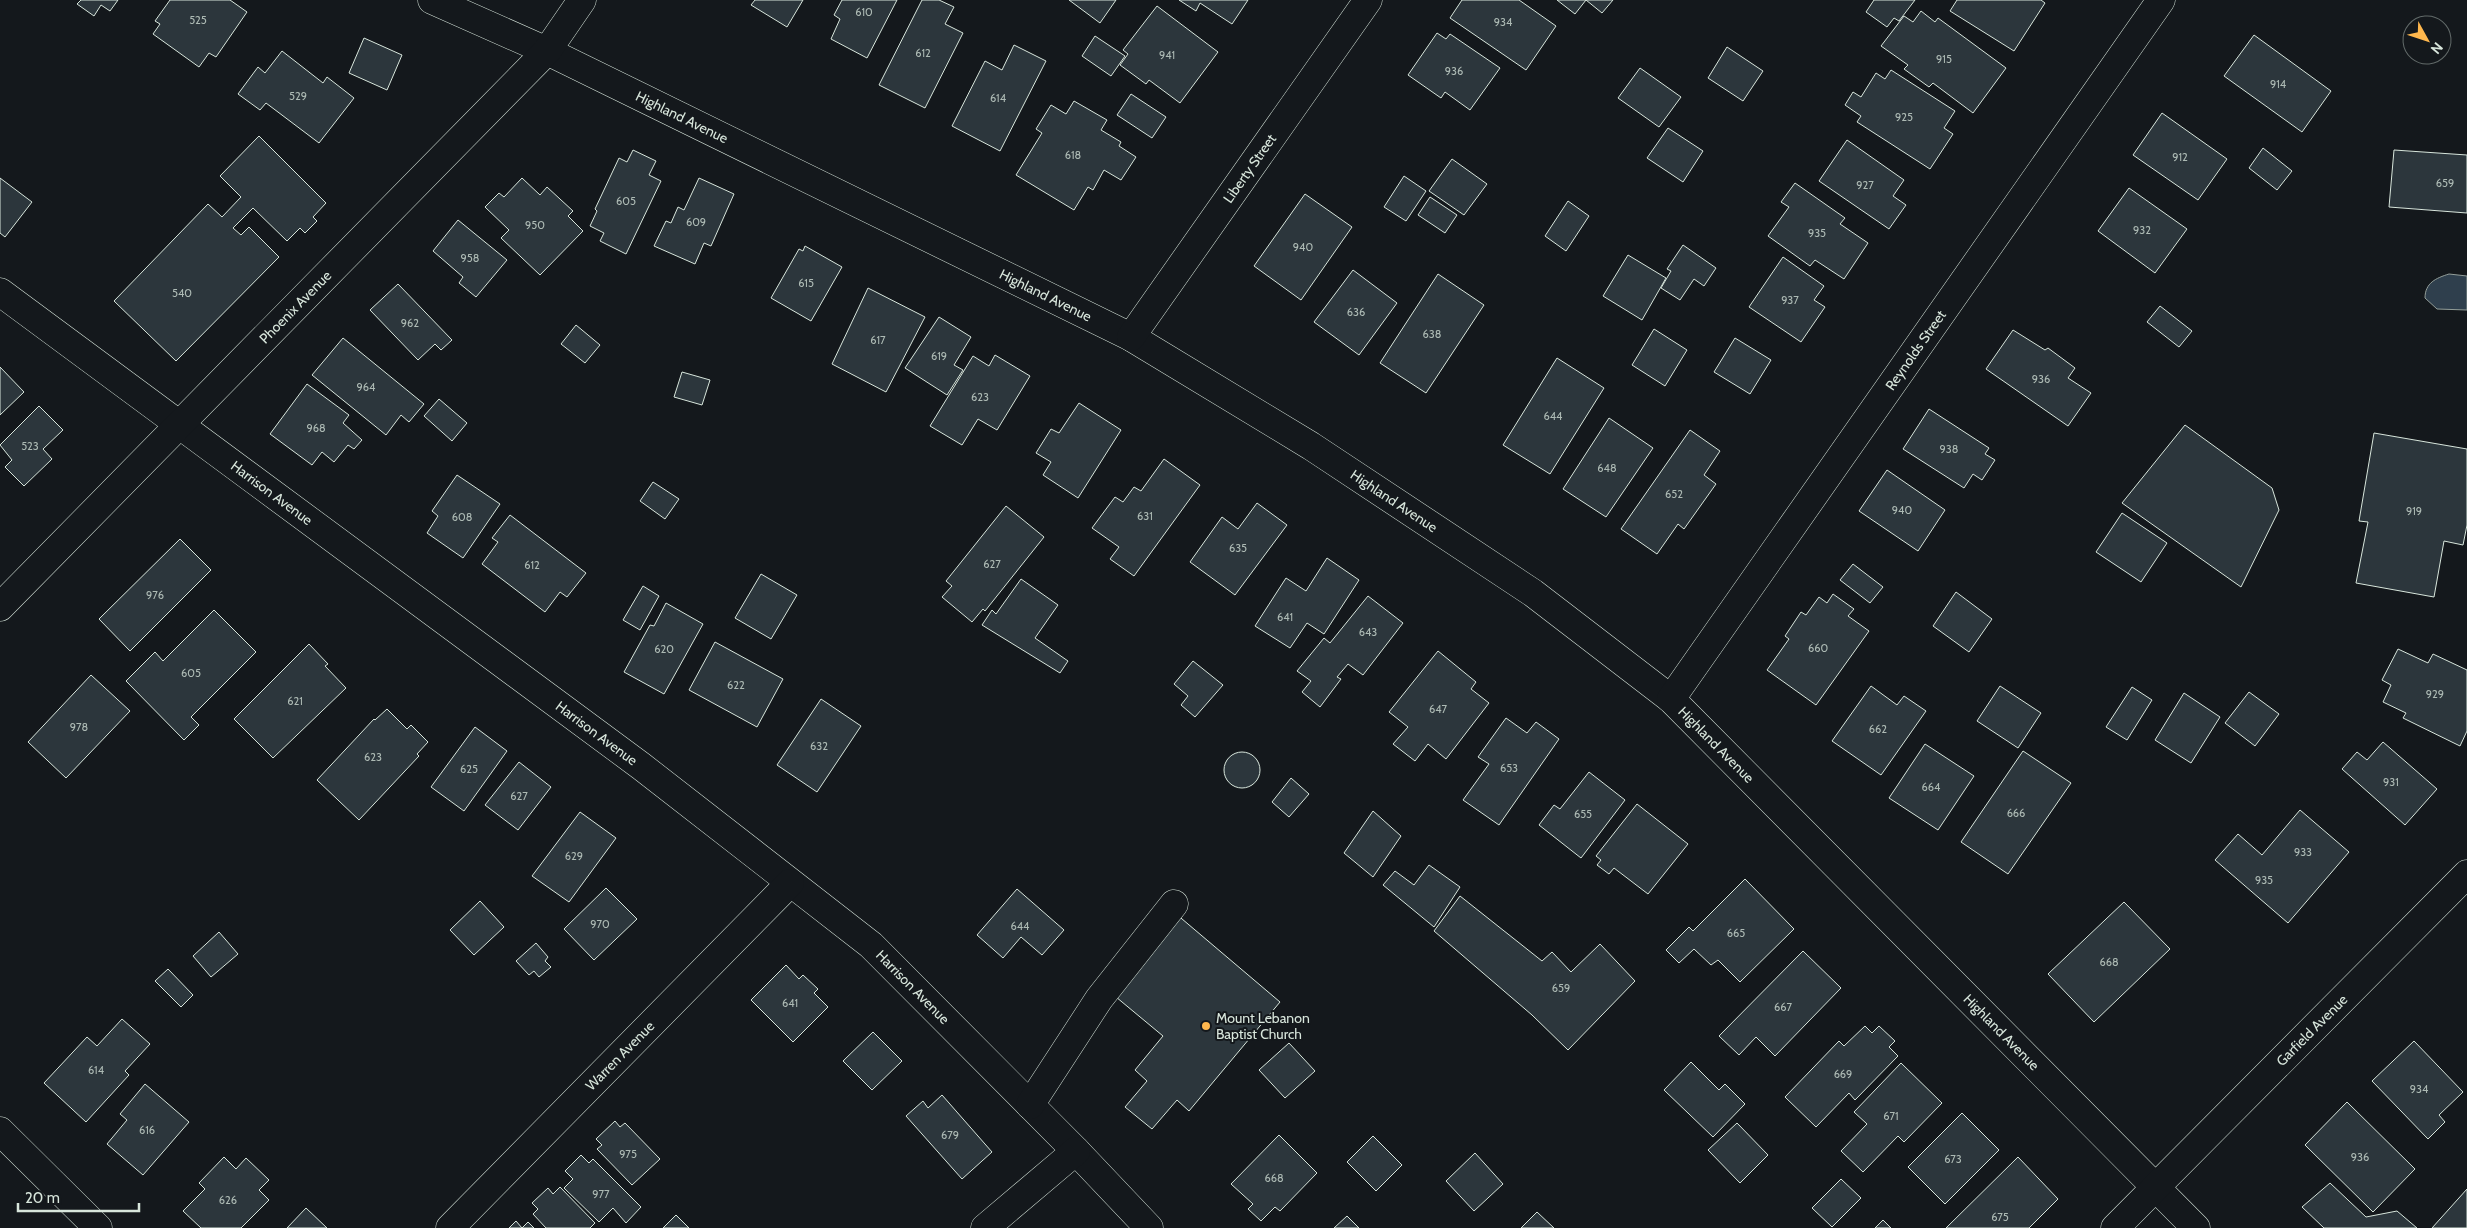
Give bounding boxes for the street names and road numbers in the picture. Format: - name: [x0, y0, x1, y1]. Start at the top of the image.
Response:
- street label: Highland Avenue: [633, 87, 731, 147]
- street label: Liberty Street: [1219, 130, 1280, 207]
- street label: Highland Avenue: [997, 265, 1095, 325]
- street label: Phoenix Avenue: [255, 267, 335, 347]
- street label: Reynolds Street: [1881, 306, 1950, 394]
- street label: Harrison Avenue: [227, 457, 316, 529]
- street label: Highland Avenue: [1347, 466, 1441, 536]
- street label: Harrison Avenue: [552, 697, 641, 769]
- street label: Highland Avenue: [1674, 703, 1758, 787]
- street label: Harrison Avenue: [872, 946, 954, 1028]
- street label: Highland Avenue: [1960, 990, 2043, 1074]
- street label: Garfield Avenue: [2272, 990, 2351, 1070]
- street label: Warren Avenue: [582, 1017, 658, 1094]

